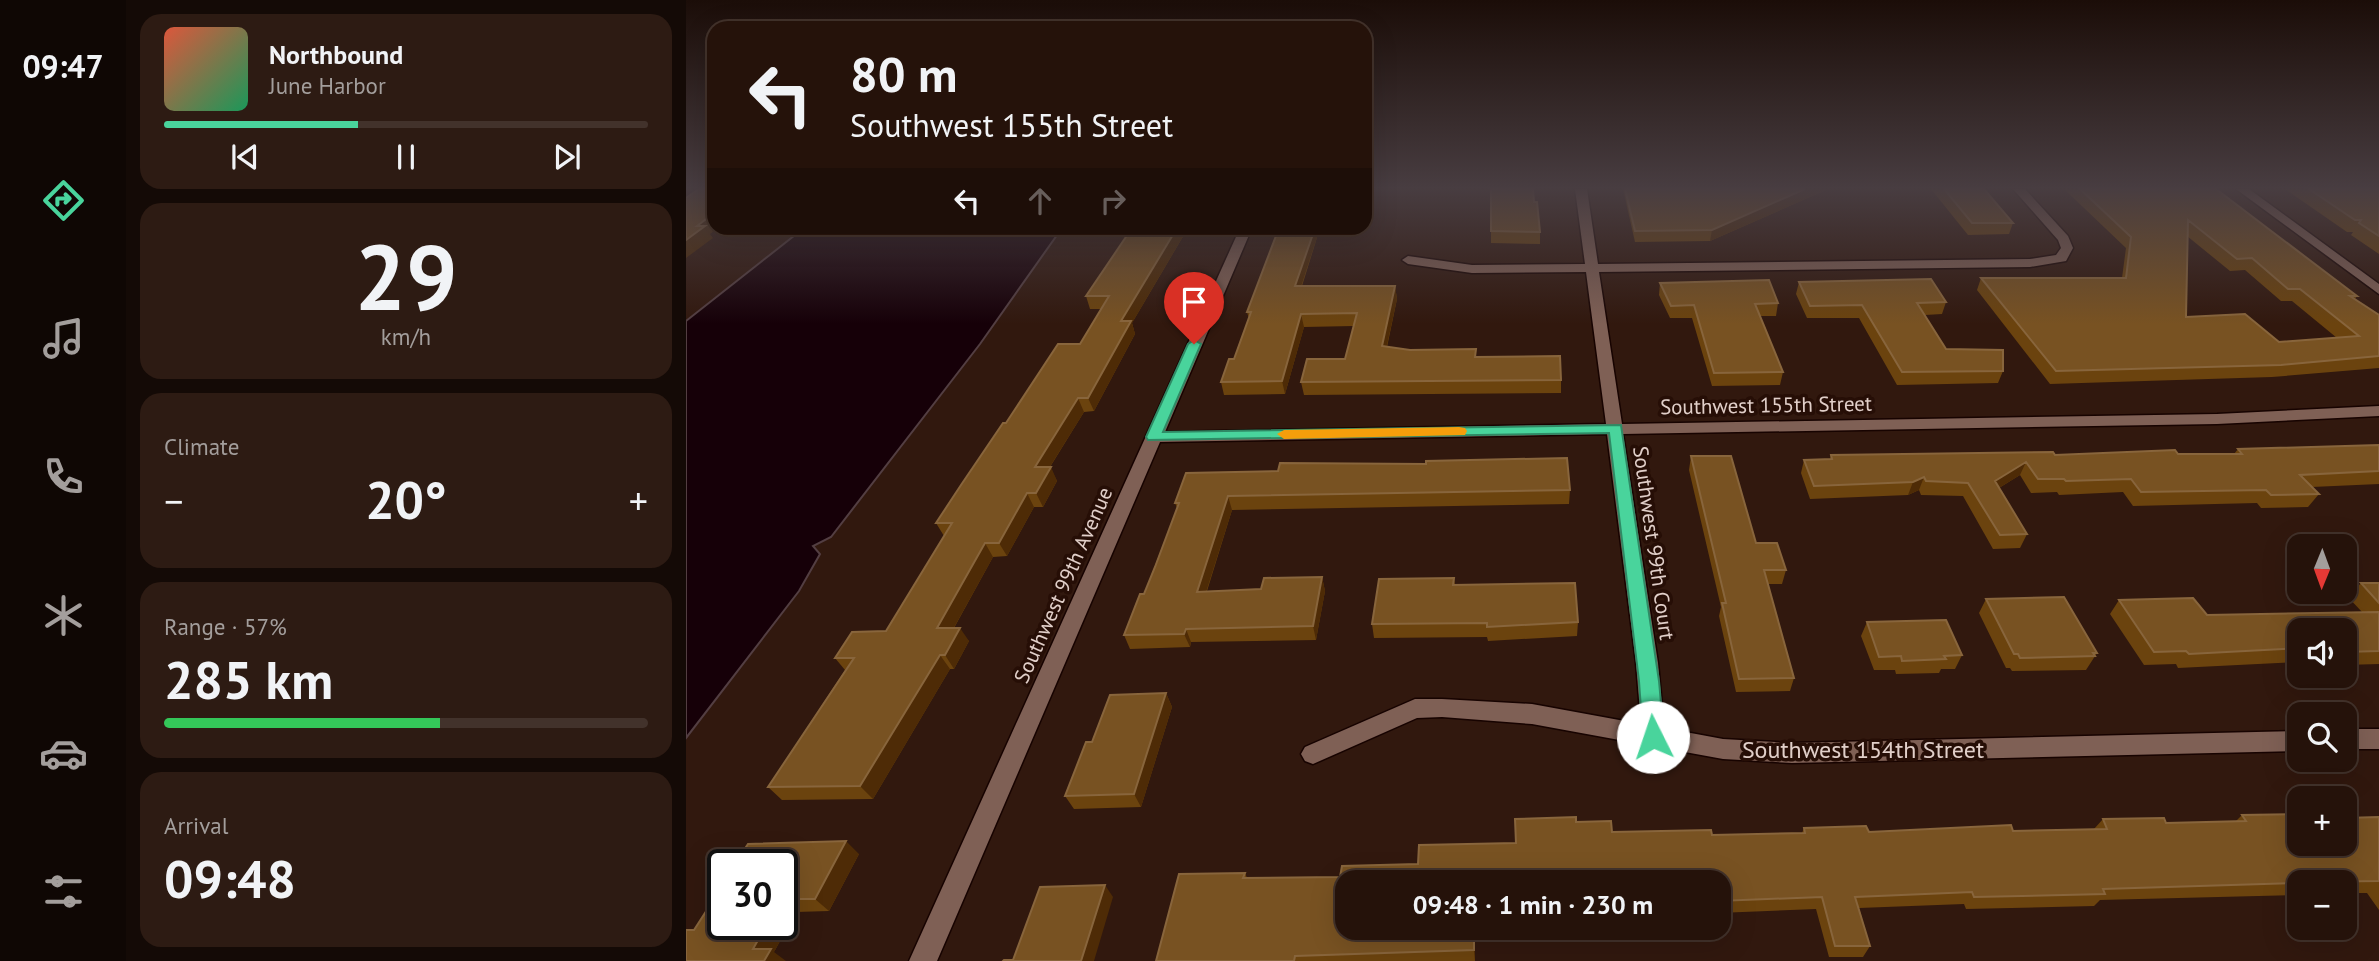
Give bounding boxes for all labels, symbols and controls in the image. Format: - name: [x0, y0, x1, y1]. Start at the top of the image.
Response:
- text: Northbound: [269, 38, 403, 71]
- text: 80 m: [850, 42, 957, 106]
- text: 09:47: [22, 45, 104, 87]
- icon: left: [735, 49, 826, 140]
- text: June Harbor: [269, 71, 386, 100]
- text: Southwest 155th Street: [850, 104, 1173, 146]
- icon: previous: [226, 138, 264, 176]
- icon: pause: [387, 138, 425, 176]
- icon: next: [548, 138, 586, 176]
- icon: directions: [39, 176, 88, 225]
- icon: left: [948, 182, 986, 220]
- icon: ahead: [1021, 182, 1059, 220]
- icon: right: [1094, 182, 1132, 220]
- text: 29: [354, 217, 458, 335]
- pin: [1164, 272, 1224, 344]
- icon: arrive: [1175, 283, 1213, 321]
- icon: music: [39, 314, 88, 363]
- text: km/h: [381, 322, 431, 351]
- street label: Southwest 155th Street: [1660, 390, 1872, 420]
- text: Climate: [164, 432, 239, 461]
- street label: Southwest 99th Court: [1627, 444, 1681, 642]
- icon: phone: [39, 452, 88, 501]
- text: 20°: [365, 466, 447, 533]
- text: −: [164, 476, 183, 525]
- text: +: [629, 476, 648, 525]
- street label: Southwest 99th Avenue: [1008, 483, 1118, 687]
- north arrow: [2287, 534, 2357, 604]
- map controls: [2287, 534, 2357, 940]
- icon: climate: [39, 591, 88, 640]
- text: Range · 57%: [164, 612, 287, 641]
- button: sound: [2287, 618, 2357, 688]
- text: 285 km: [164, 646, 333, 713]
- position arrow: [1616, 700, 1690, 774]
- button: search: [2287, 702, 2357, 772]
- icon: car: [39, 729, 88, 778]
- street label: Southwest 154th Street: [1742, 734, 1984, 765]
- button: +: [2287, 786, 2357, 856]
- text: Arrival: [164, 811, 228, 840]
- text: 09:48: [164, 845, 296, 912]
- speed limit sign: 30: [707, 849, 798, 940]
- icon: filters: [39, 867, 88, 916]
- button: −: [2287, 870, 2357, 940]
- text: 09:48 · 1 min · 230 m: [1413, 888, 1653, 921]

